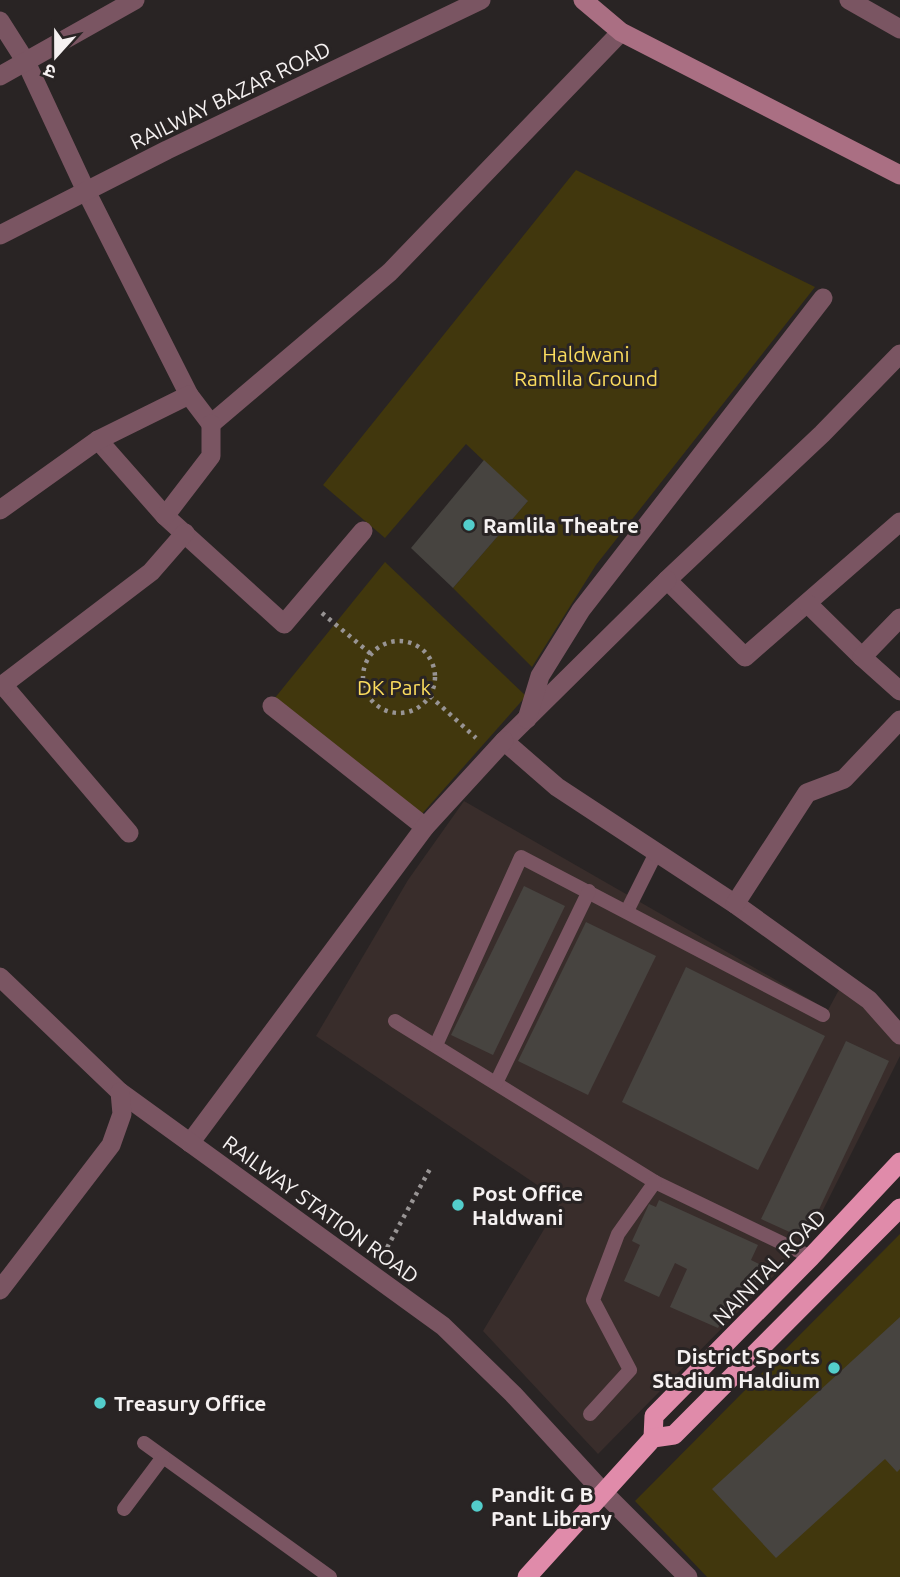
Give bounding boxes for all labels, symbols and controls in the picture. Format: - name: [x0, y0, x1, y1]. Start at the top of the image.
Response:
- north arrow: [21, 21, 91, 91]
- street label: RAILWAY BAZAR ROAD: [126, 36, 334, 154]
- text: उ: [40, 59, 59, 84]
- park label: Haldwani Ramlila Ground: [514, 342, 658, 390]
- place label: Ramlila Theatre: [483, 513, 639, 537]
- marker: Ramlila Theatre: [461, 517, 477, 533]
- park label: DK Park: [357, 675, 431, 699]
- street label: RAILWAY STATION ROAD: [219, 1130, 423, 1288]
- place label: Post Office Haldwani: [472, 1181, 583, 1229]
- marker: Post Office Haldwani: [450, 1197, 466, 1213]
- street label: NAINITAL ROAD: [708, 1204, 830, 1330]
- place label: District Sports Stadium Haldium: [652, 1344, 820, 1392]
- marker: District Sports Stadium Haldium: [826, 1360, 842, 1376]
- place label: Treasury Office: [114, 1391, 266, 1415]
- marker: Treasury Office: [92, 1395, 108, 1411]
- place label: Pandit G B Pant Library: [491, 1482, 612, 1530]
- marker: Pandit G B Pant Library: [469, 1498, 485, 1514]

